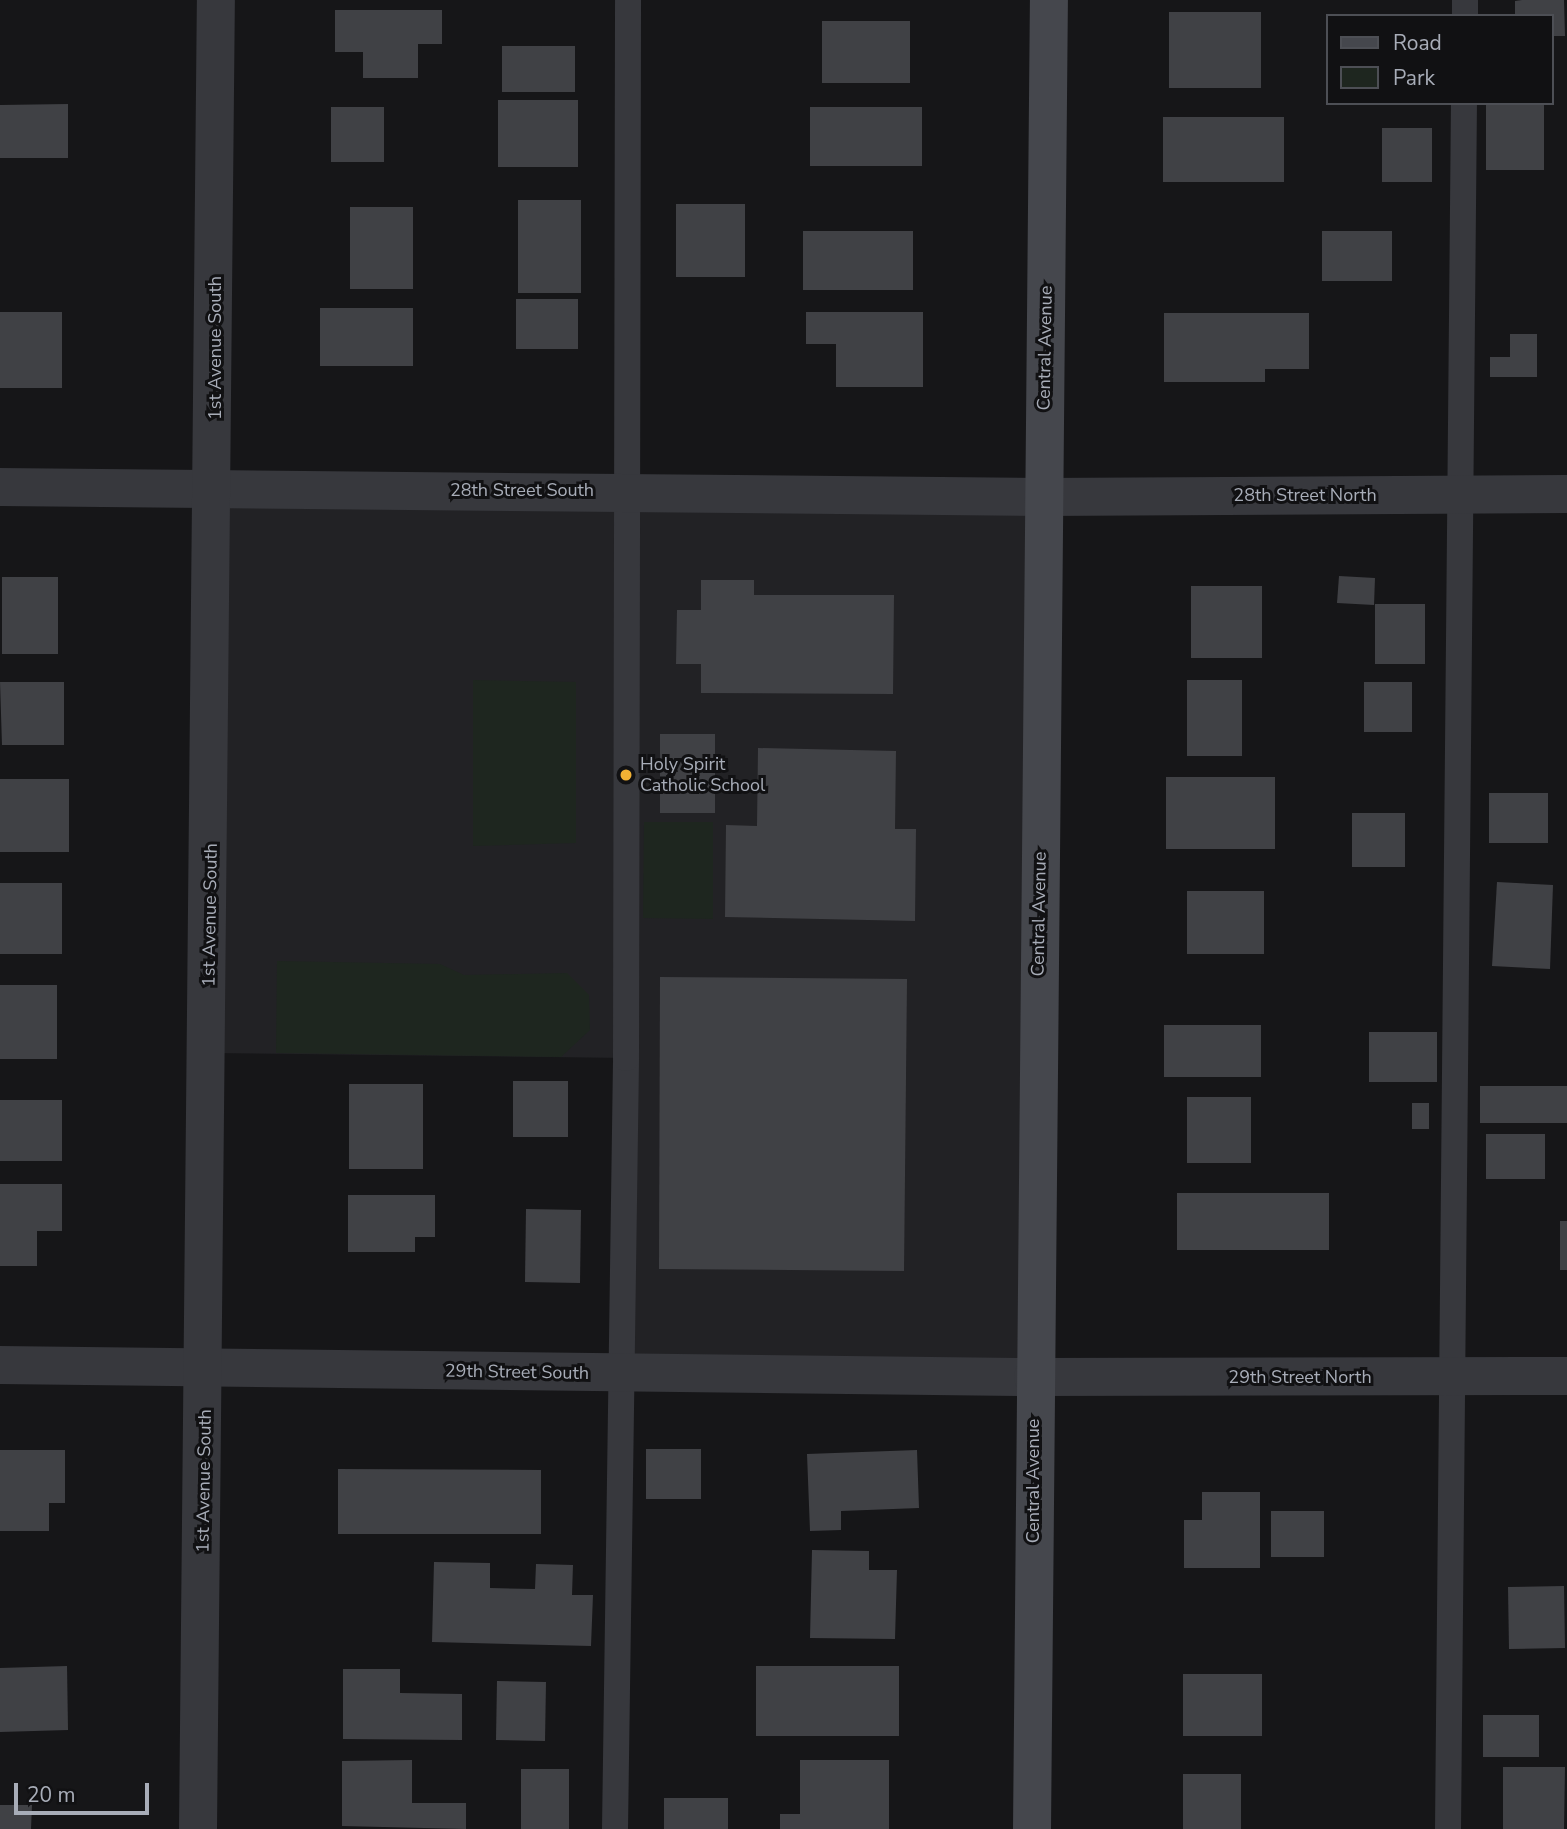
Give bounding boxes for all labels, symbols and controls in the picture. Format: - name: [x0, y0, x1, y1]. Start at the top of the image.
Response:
- legend: [1326, 14, 1553, 105]
- text: Road: [1393, 29, 1442, 57]
- text: Park: [1393, 64, 1435, 92]
- street label: 1st Avenue South: [204, 276, 226, 420]
- street label: Central Avenue: [1033, 285, 1057, 411]
- street label: 28th Street South: [450, 479, 594, 501]
- street label: 28th Street North: [1233, 484, 1377, 506]
- place label: Holy Spirit Catholic School: [640, 754, 765, 796]
- marker: Holy Spirit Catholic School: [618, 767, 634, 783]
- street label: 1st Avenue South: [198, 843, 222, 987]
- street label: Central Avenue: [1027, 851, 1051, 977]
- street label: 29th Street South: [445, 1360, 589, 1384]
- street label: 29th Street North: [1228, 1366, 1372, 1388]
- street label: 1st Avenue South: [192, 1409, 216, 1553]
- street label: Central Avenue: [1022, 1419, 1044, 1543]
- scale bar: [18, 1770, 152, 1814]
- text: 20 m: [27, 1781, 76, 1809]

